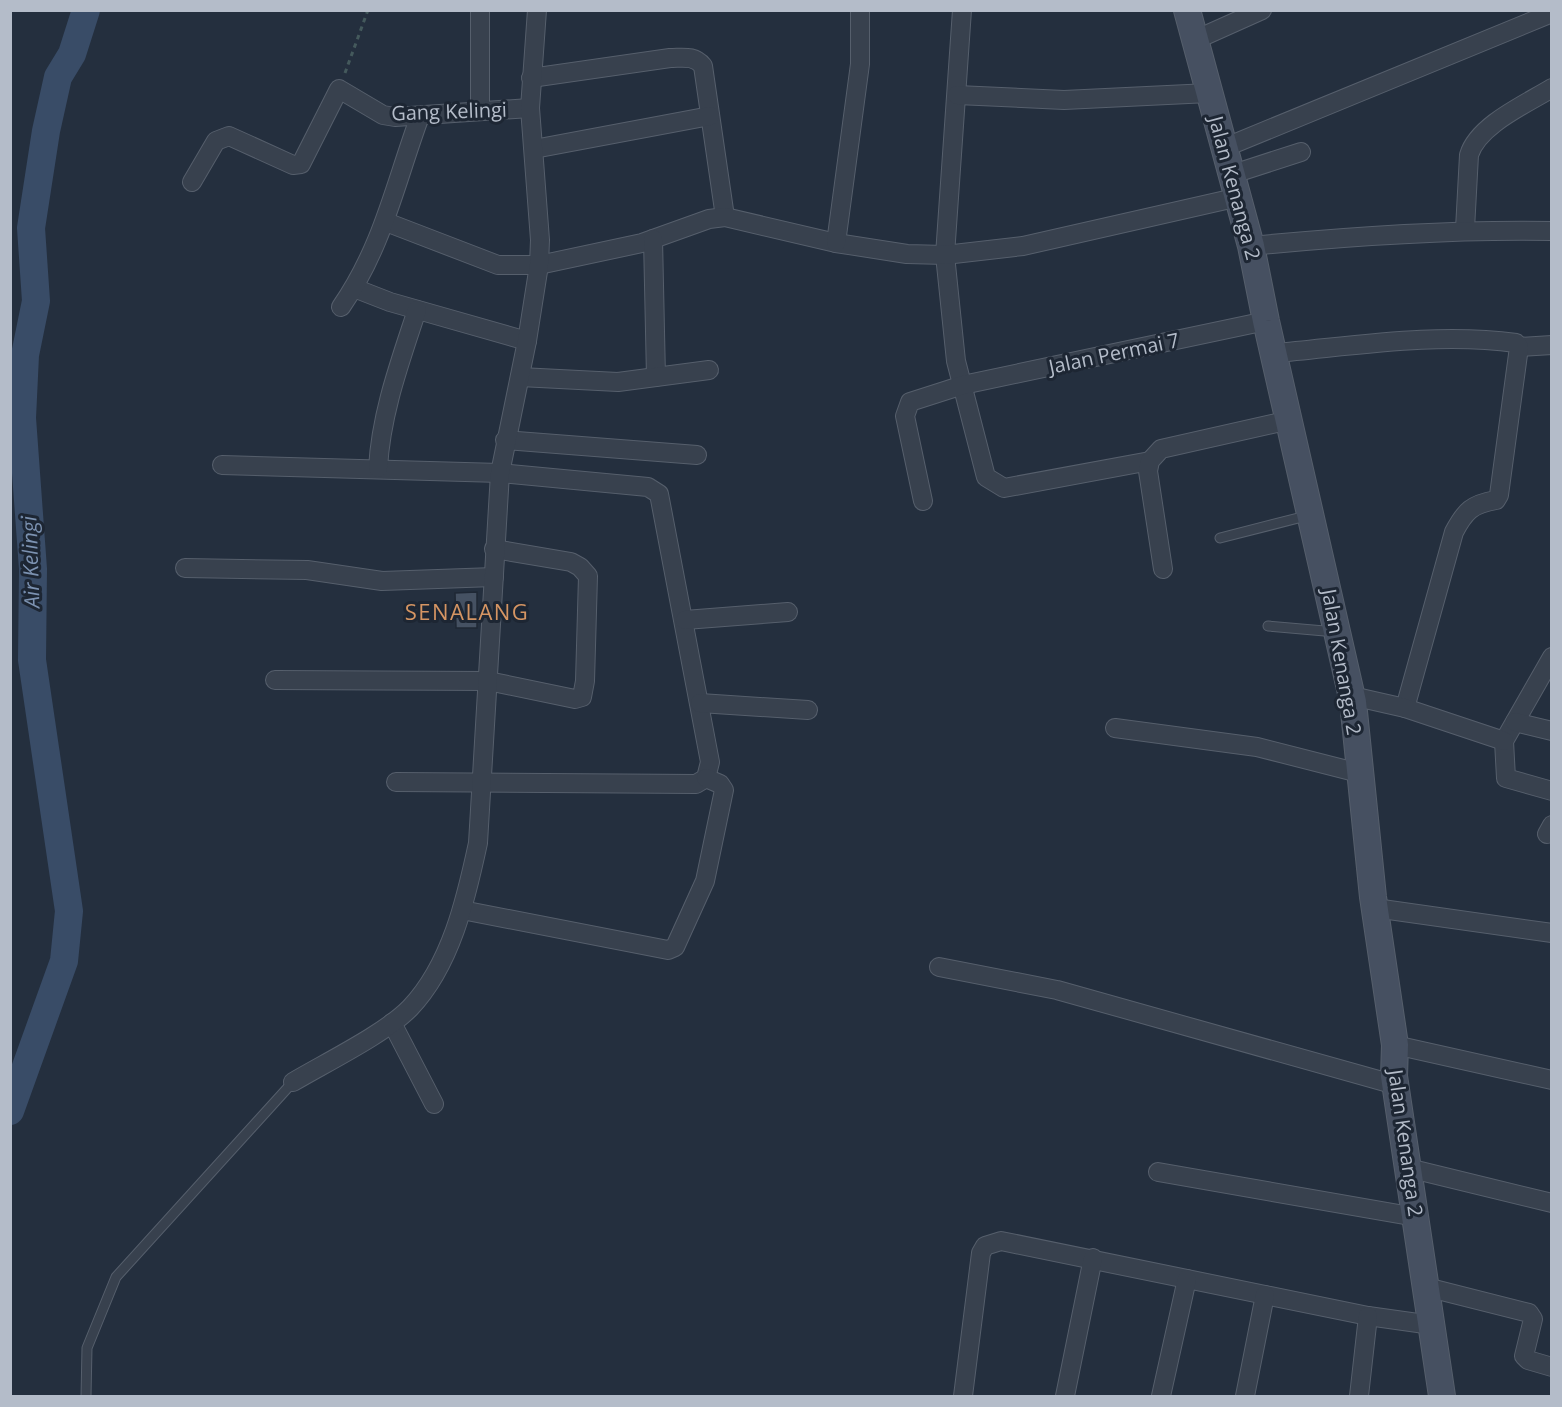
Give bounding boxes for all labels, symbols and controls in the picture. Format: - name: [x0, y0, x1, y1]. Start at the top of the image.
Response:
- street label: Gang Kelingi: [391, 95, 507, 127]
- street label: Jalan Kenanga 2: [1202, 111, 1267, 263]
- street label: Jalan Permai 7: [1044, 326, 1182, 380]
- water label: Air Kelingi: [14, 515, 46, 610]
- street label: Jalan Kenanga 2: [1316, 585, 1368, 737]
- district label: SENALANG: [405, 596, 529, 626]
- street label: Jalan Kenanga 2: [1382, 1066, 1430, 1218]

